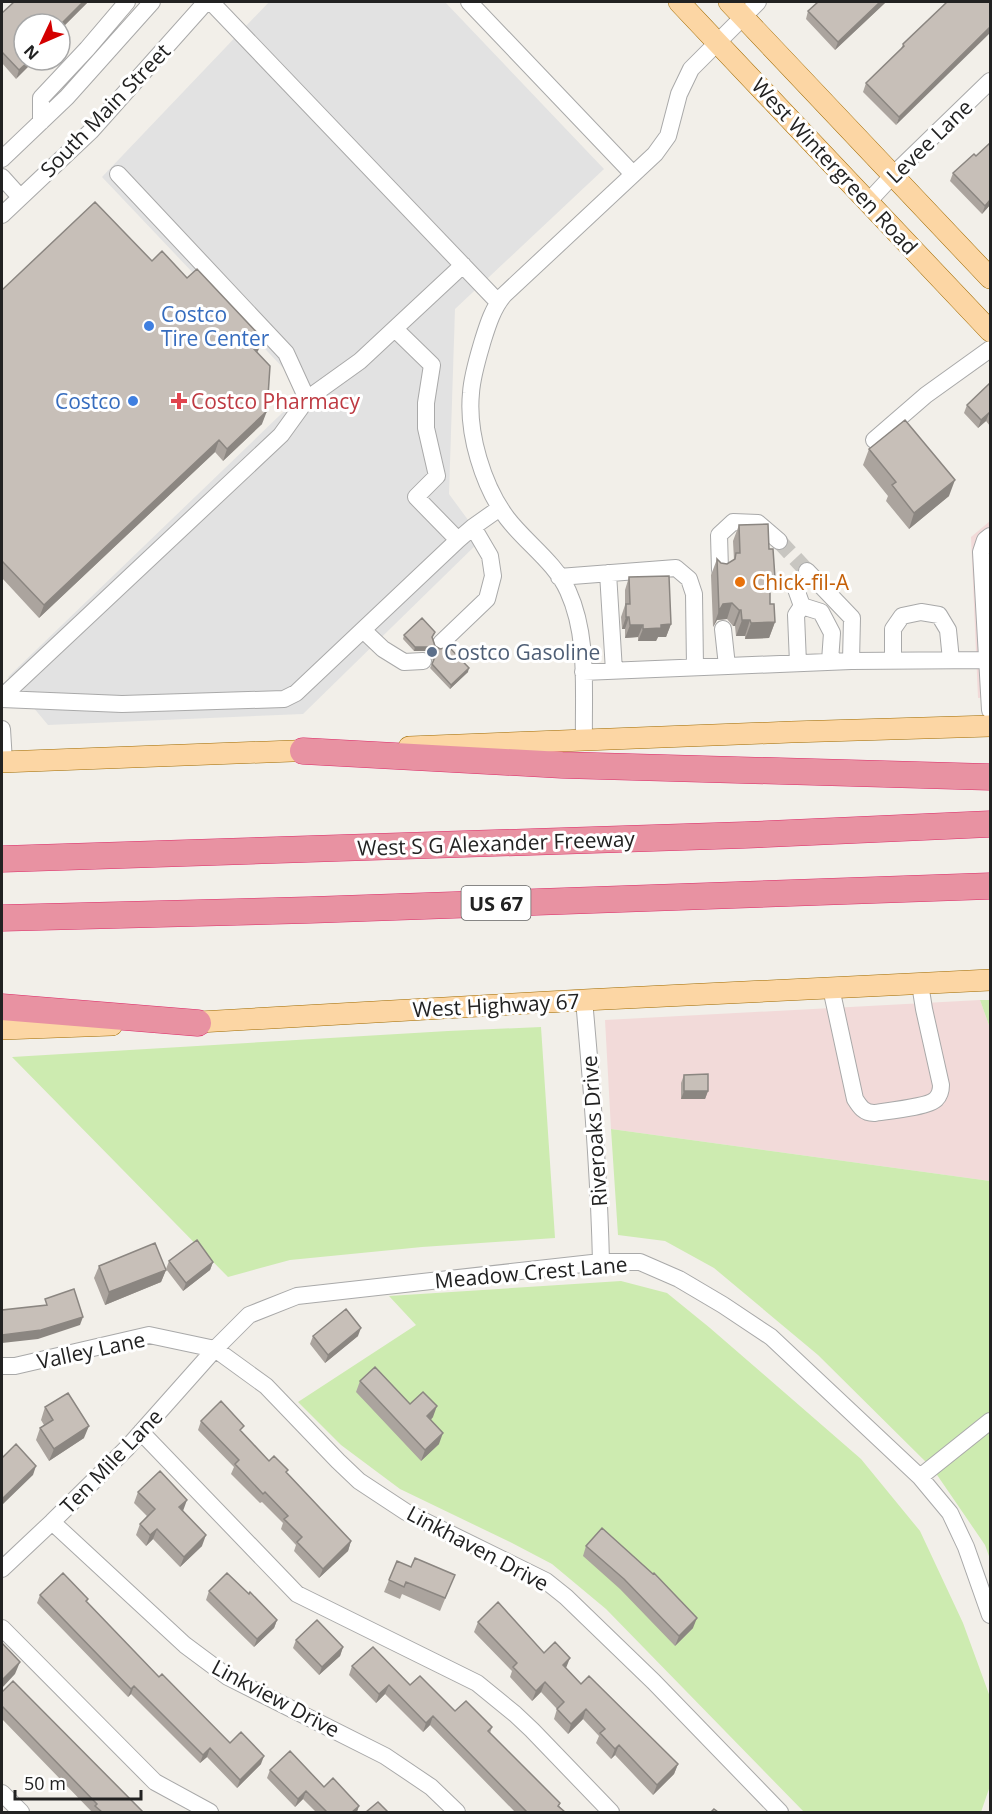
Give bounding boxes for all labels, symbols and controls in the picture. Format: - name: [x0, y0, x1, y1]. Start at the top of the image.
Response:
- north arrow: [12, 12, 72, 72]
- street label: South Main Street: [34, 37, 176, 183]
- text: N: [19, 40, 44, 65]
- street label: West Wintergreen Road: [746, 72, 924, 260]
- street label: Levee Lane: [880, 93, 978, 189]
- place label: Costco Tire Center: [161, 300, 270, 352]
- marker: Costco Tire Center: [142, 319, 156, 333]
- place label: Costco: [55, 387, 121, 415]
- place label: Costco Pharmacy: [191, 387, 360, 415]
- marker: Costco: [126, 394, 140, 408]
- marker: Costco Pharmacy: [172, 394, 186, 408]
- place label: Chick-fil-A: [752, 568, 850, 596]
- marker: Chick-fil-A: [733, 575, 747, 589]
- place label: Costco Gasoline: [444, 638, 600, 666]
- marker: Costco Gasoline: [425, 645, 439, 659]
- street label: West S G Alexander Freeway: [357, 824, 636, 862]
- road number: US 67: [462, 886, 530, 920]
- street label: West Highway 67: [412, 987, 580, 1023]
- street label: Riveroaks Drive: [575, 1055, 613, 1207]
- street label: Meadow Crest Lane: [433, 1250, 629, 1294]
- street label: Valley Lane: [34, 1325, 148, 1375]
- street label: Ten Mile Lane: [54, 1402, 168, 1520]
- street label: Linkhaven Drive: [402, 1499, 554, 1597]
- street label: Linkview Drive: [207, 1653, 345, 1743]
- scale bar: [15, 1763, 141, 1801]
- text: 50 m: [24, 1771, 66, 1795]

